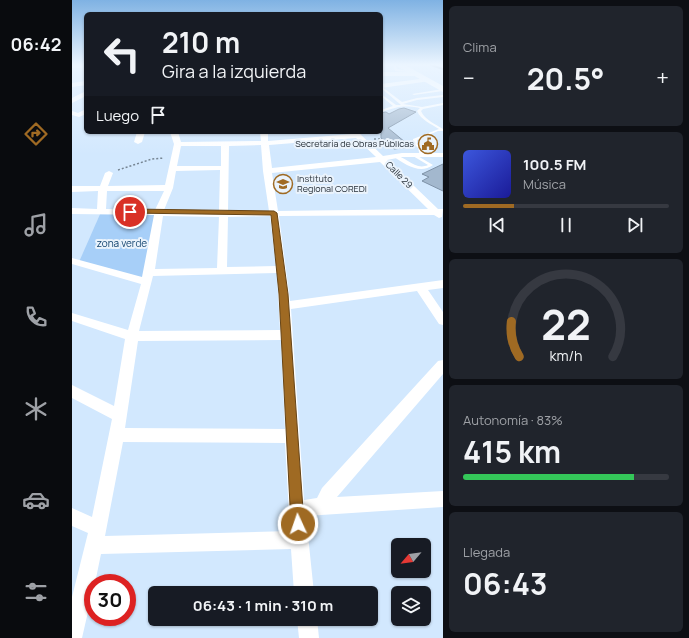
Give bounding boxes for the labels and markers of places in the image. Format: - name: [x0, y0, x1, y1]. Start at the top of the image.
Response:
- public building icon: Secretaría de Obras Públicas: [417, 133, 439, 155]
- place label: Secretaría de Obras Públicas: [295, 137, 414, 150]
- place label: Instituto Regional COREDI: [297, 172, 367, 195]
- school or university icon: Instituto Regional COREDI: [272, 173, 294, 195]
- pin: [113, 195, 147, 229]

